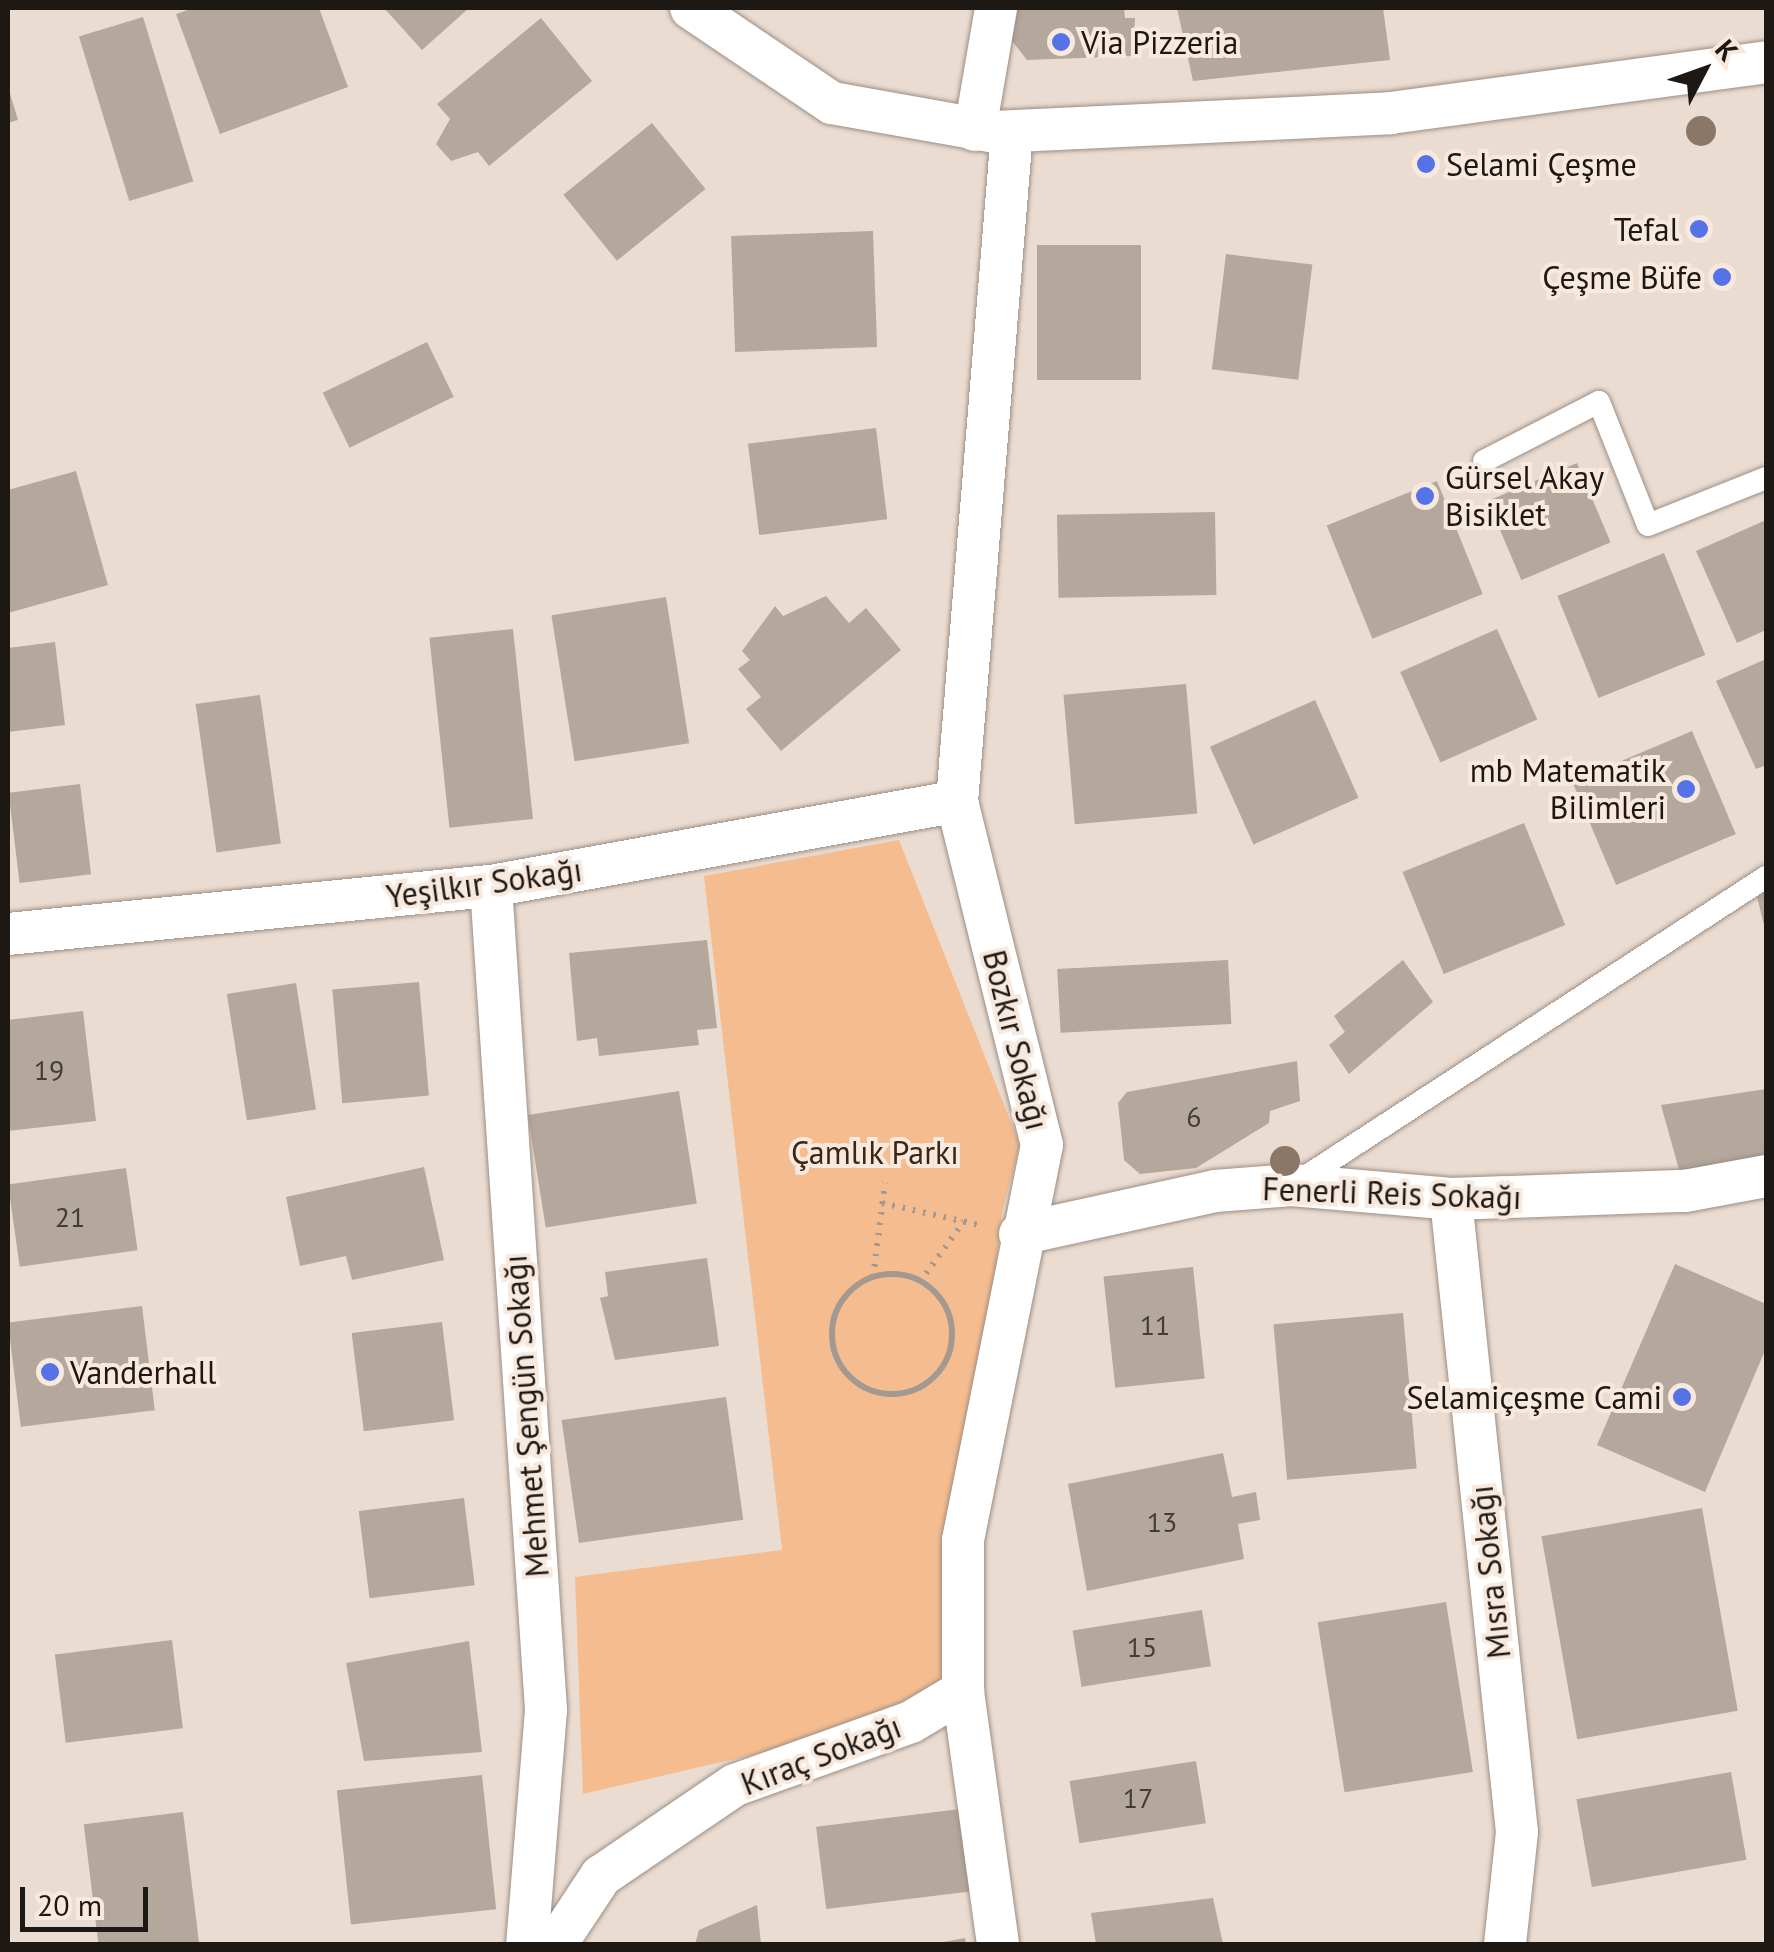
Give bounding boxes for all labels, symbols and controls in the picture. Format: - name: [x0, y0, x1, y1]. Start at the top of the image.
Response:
- north arrow: [1654, 20, 1754, 120]
- place label: Via Pizzeria: [1081, 23, 1238, 61]
- marker: Via Pizzeria: [1050, 31, 1072, 53]
- text: K: [1707, 31, 1747, 69]
- place label: Selami Çeşme: [1446, 145, 1637, 183]
- marker: Selami Çeşme: [1415, 153, 1437, 175]
- place label: Tefal: [1614, 210, 1679, 248]
- marker: Tefal: [1688, 218, 1710, 240]
- place label: Çeşme Büfe: [1542, 258, 1702, 296]
- marker: Çeşme Büfe: [1711, 266, 1733, 288]
- place label: Gürsel Akay Bisiklet: [1445, 459, 1605, 534]
- marker: Gürsel Akay Bisiklet: [1414, 485, 1436, 507]
- place label: mb Matematik Bilimleri: [1470, 752, 1666, 827]
- marker: mb Matematik Bilimleri: [1675, 778, 1697, 800]
- street label: Yeşilkır Sokağı: [384, 850, 584, 916]
- street label: Bozkır Sokağı: [975, 946, 1057, 1134]
- house number: 19: [34, 1053, 64, 1087]
- house number: 6: [1186, 1100, 1202, 1134]
- park label: Çamlık Parkı: [791, 1133, 959, 1171]
- street label: Fenerli Reis Sokağı: [1262, 1169, 1522, 1217]
- house number: 21: [55, 1200, 85, 1234]
- street label: Mehmet Şengün Sokağı: [496, 1254, 556, 1578]
- house number: 11: [1140, 1308, 1170, 1342]
- place label: Vanderhall: [70, 1353, 216, 1391]
- marker: Vanderhall: [39, 1361, 61, 1383]
- place label: Selamiçeşme Cami: [1407, 1378, 1662, 1416]
- marker: Selamiçeşme Cami: [1671, 1386, 1693, 1408]
- street label: Mısra Sokağı: [1462, 1484, 1518, 1660]
- house number: 13: [1147, 1505, 1177, 1539]
- house number: 15: [1127, 1630, 1157, 1664]
- street label: Kıraç Sokağı: [735, 1707, 907, 1803]
- house number: 17: [1123, 1781, 1153, 1815]
- scale bar: [25, 1867, 152, 1929]
- text: 20 m: [37, 1885, 102, 1924]

